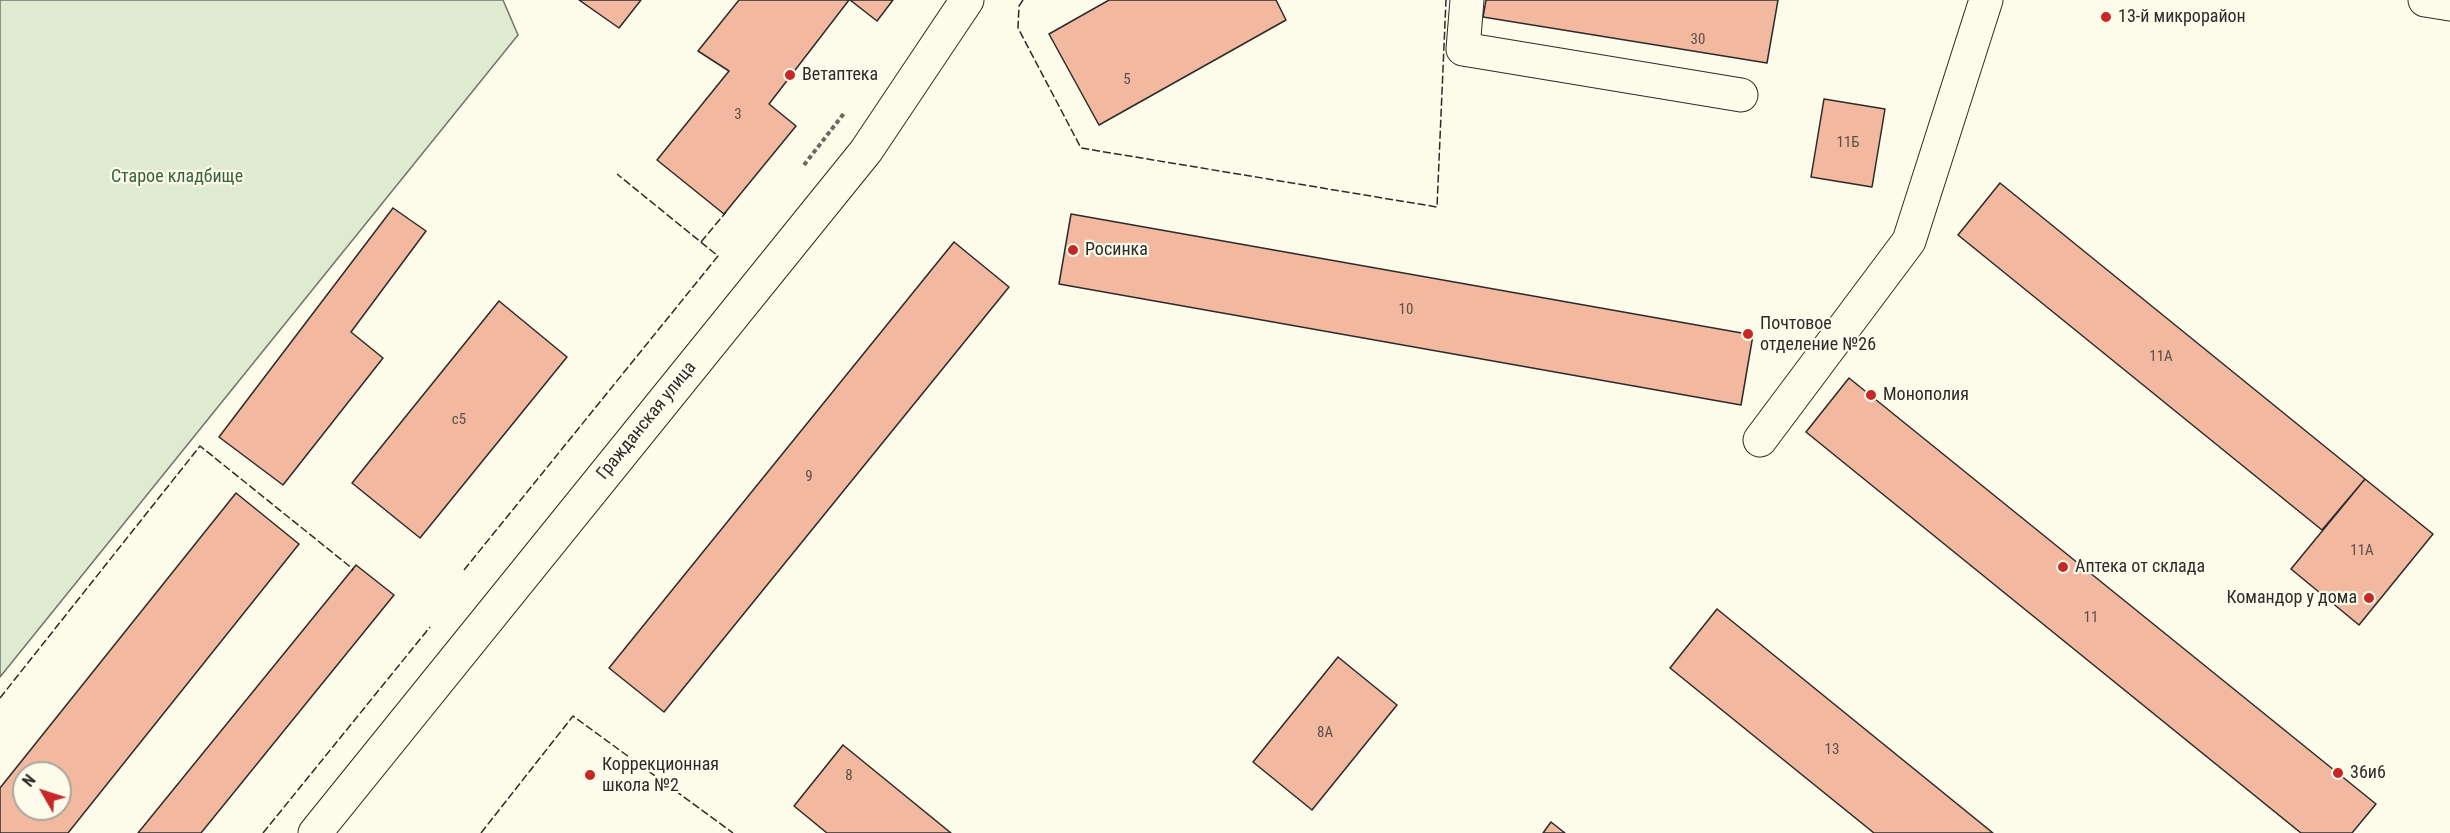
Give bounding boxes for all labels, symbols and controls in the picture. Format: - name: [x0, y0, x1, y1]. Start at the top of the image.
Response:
- place label: 13-й микрорайон: [2118, 6, 2246, 28]
- marker: 13-й микрорайон: [2099, 10, 2113, 24]
- house number: 30: [1691, 31, 1705, 49]
- place label: Ветаптека: [802, 64, 878, 86]
- marker: Ветаптека: [783, 68, 797, 82]
- house number: 5: [1123, 71, 1131, 89]
- house number: 3: [734, 106, 742, 124]
- house number: 11Б: [1836, 134, 1860, 152]
- park label: Старое кладбище: [111, 166, 243, 188]
- place label: Росинка: [1085, 239, 1148, 261]
- marker: Росинка: [1066, 243, 1080, 257]
- house number: 10: [1399, 301, 1413, 319]
- place label: Почтовое отделение №26: [1760, 313, 1876, 356]
- marker: Почтовое отделение №26: [1741, 327, 1755, 341]
- house number: 11А: [2149, 348, 2173, 366]
- street label: Гражданская улица: [593, 358, 701, 484]
- place label: Монополия: [1883, 384, 1969, 406]
- marker: Монополия: [1864, 388, 1878, 402]
- house number: с5: [452, 411, 466, 429]
- house number: 9: [805, 468, 813, 486]
- house number: 11А: [2350, 542, 2374, 560]
- place label: Аптека от склада: [2075, 556, 2205, 578]
- marker: Аптека от склада: [2056, 560, 2070, 574]
- place label: Командор у дома: [2226, 587, 2357, 609]
- marker: Командор у дома: [2362, 591, 2376, 605]
- house number: 11: [2084, 609, 2098, 627]
- house number: 8А: [1317, 724, 1333, 742]
- house number: 13: [1825, 741, 1839, 759]
- place label: Коррекционная школа №2: [602, 754, 719, 796]
- north arrow: [12, 761, 72, 821]
- place label: 36и6: [2350, 762, 2386, 784]
- marker: 36и6: [2331, 766, 2345, 780]
- house number: 8: [845, 767, 853, 785]
- marker: Коррекционная школа №2: [583, 768, 597, 782]
- text: N: [19, 771, 40, 790]

